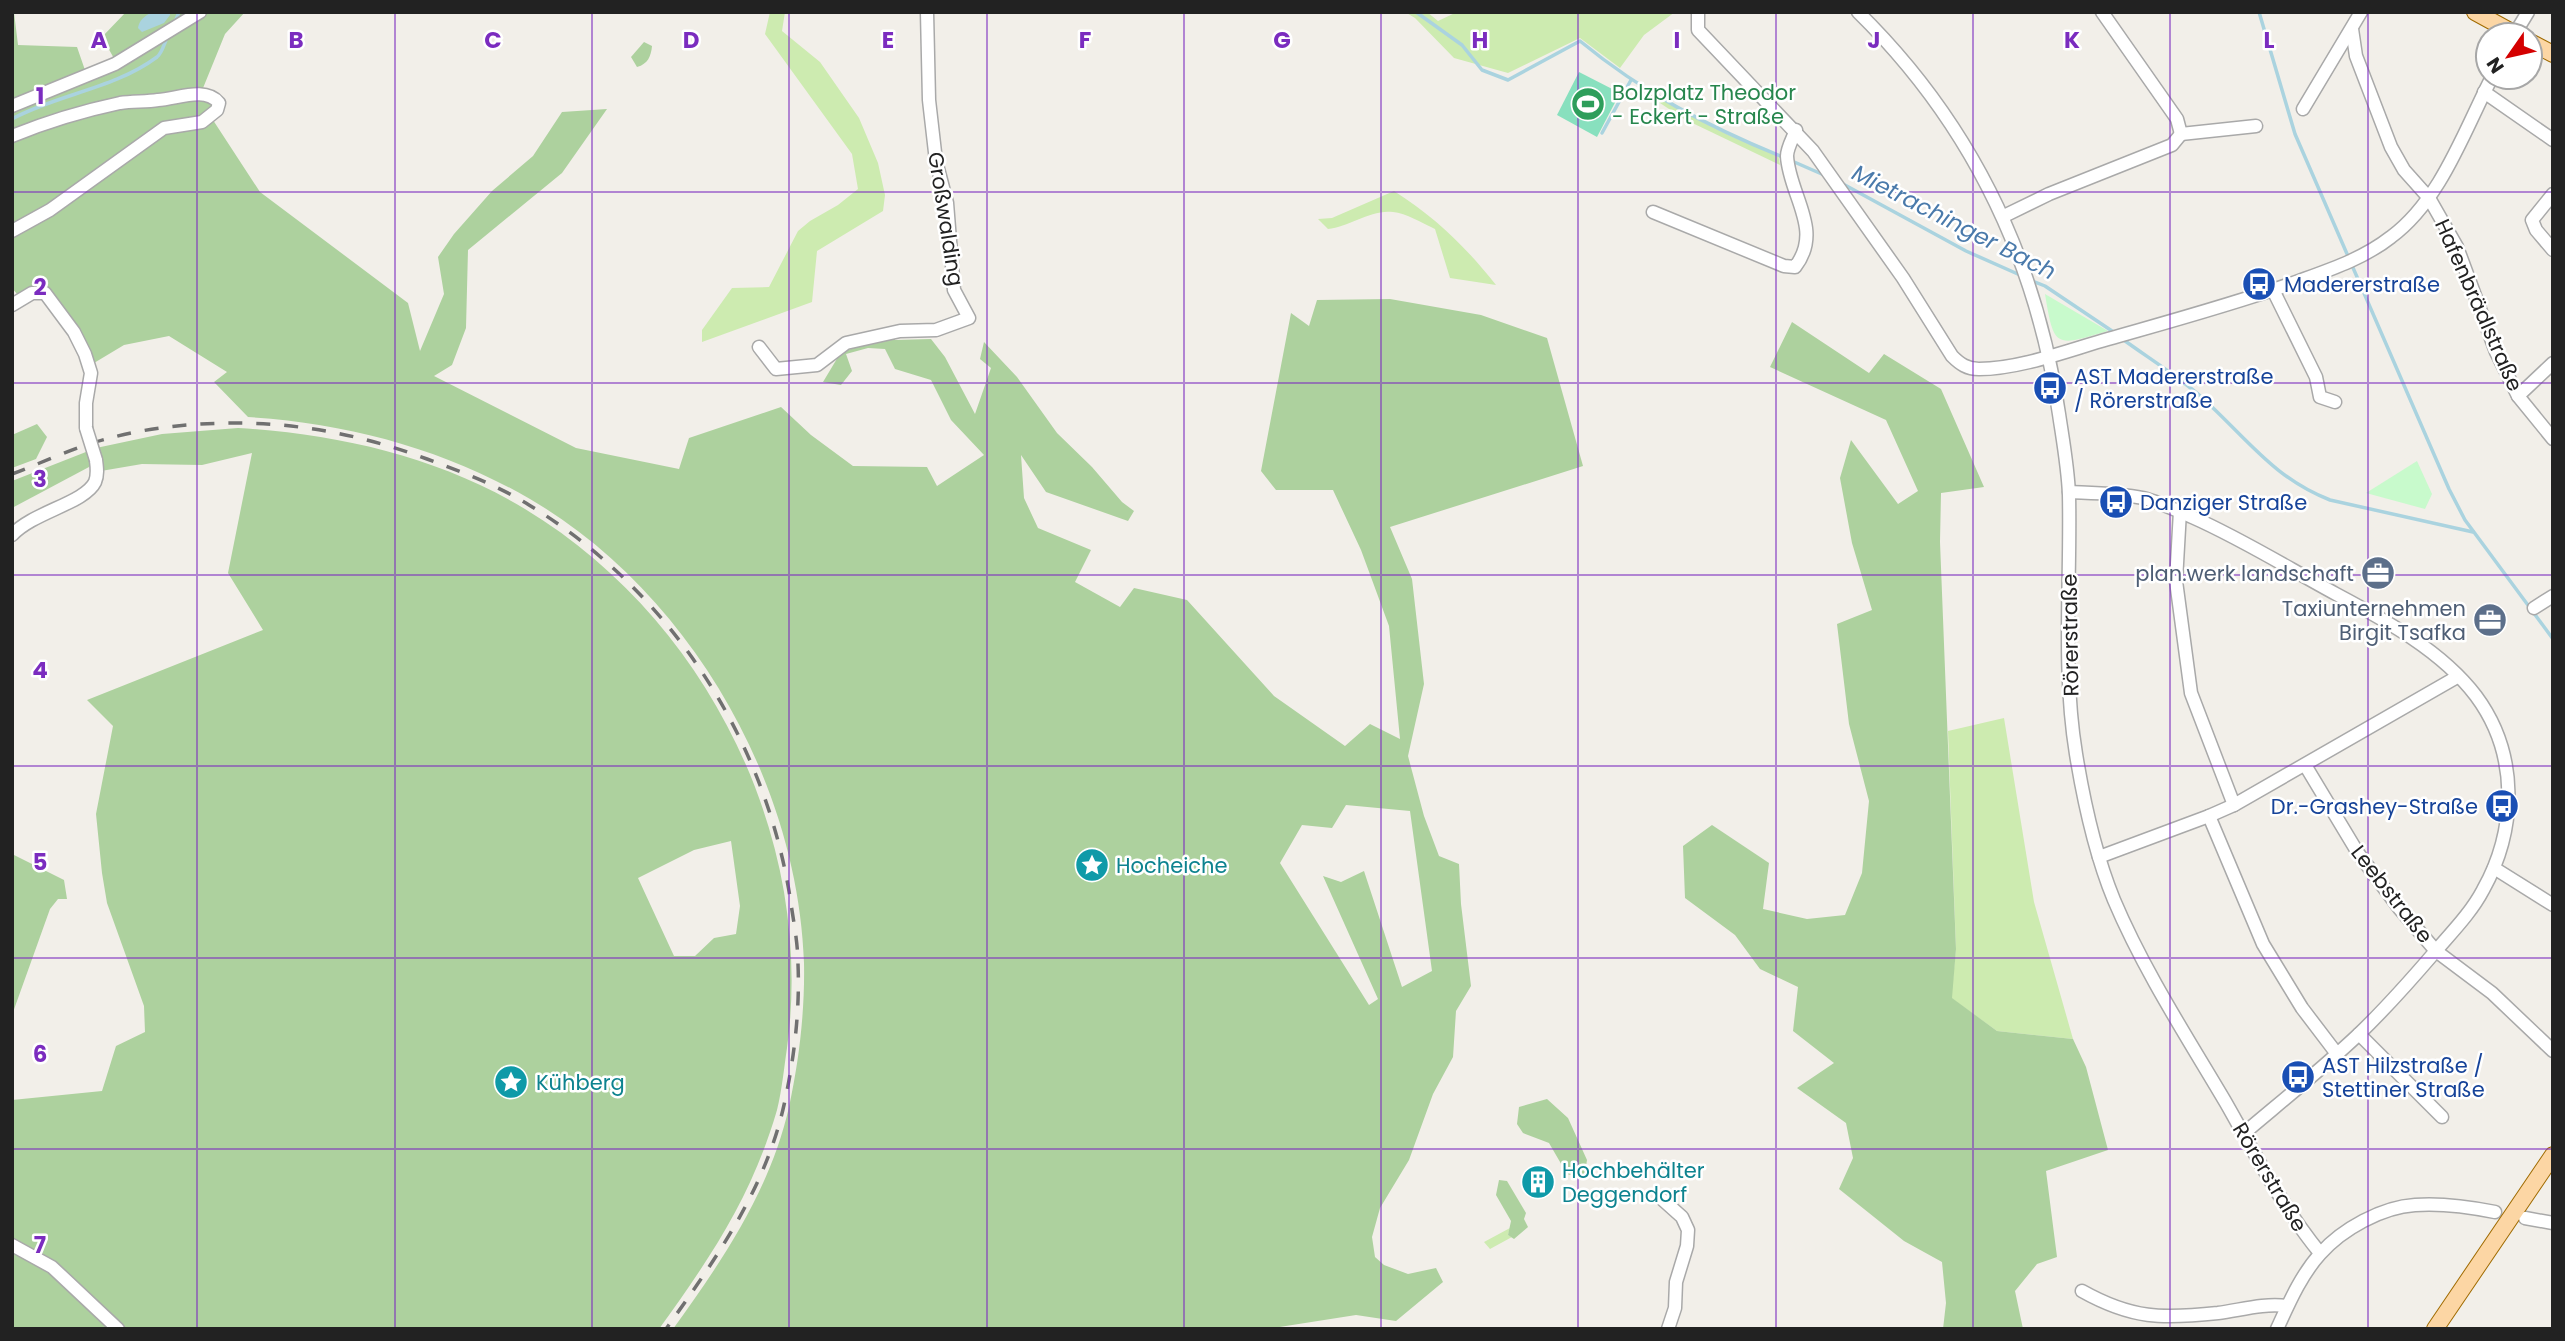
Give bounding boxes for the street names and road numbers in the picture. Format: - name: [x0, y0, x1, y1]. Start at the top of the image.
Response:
- street label: Großwalding: [921, 150, 971, 288]
- street label: Hafenbrädlstraße: [2428, 214, 2530, 396]
- street label: Rörerstraße: [2054, 573, 2086, 697]
- street label: Leebstraße: [2344, 839, 2440, 949]
- street label: Rörerstraße: [2226, 1117, 2314, 1237]

